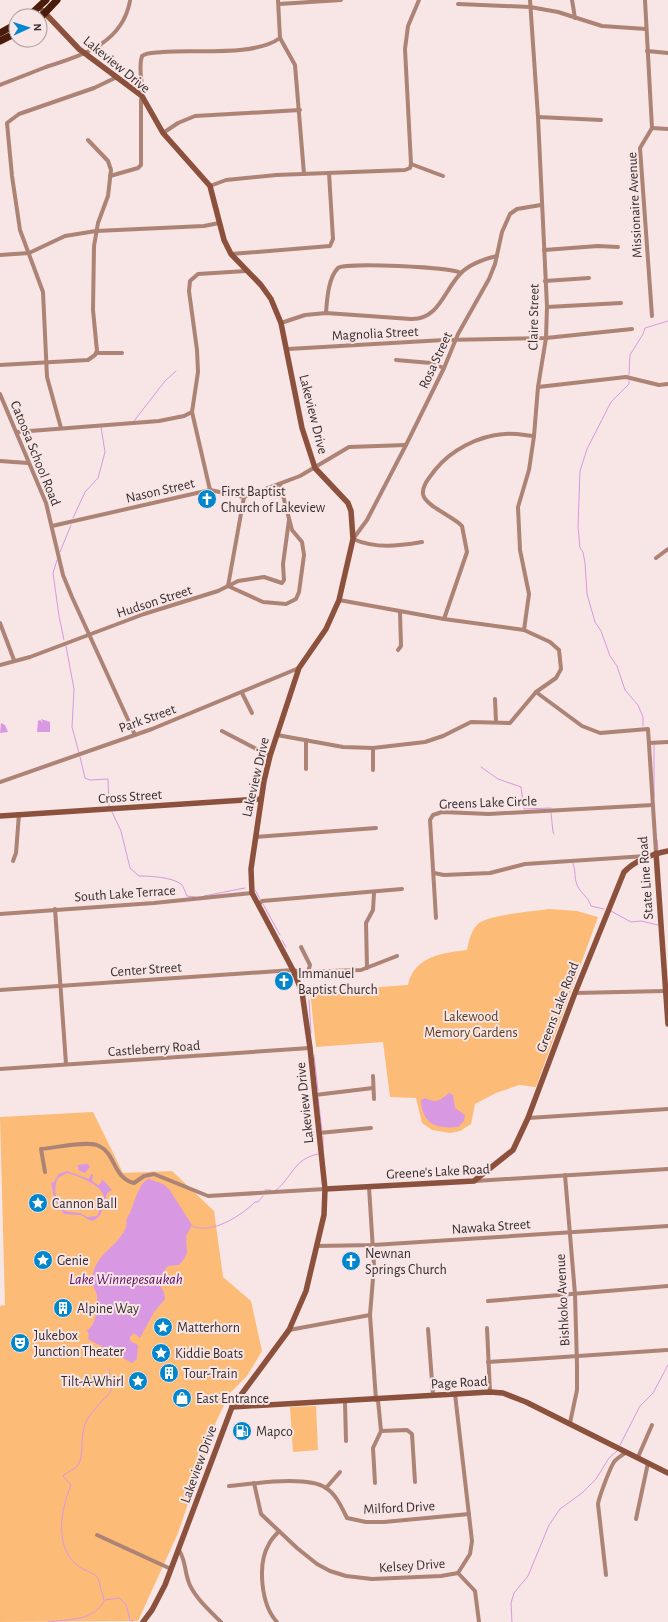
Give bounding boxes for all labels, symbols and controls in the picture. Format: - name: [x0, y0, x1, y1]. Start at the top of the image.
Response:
- north arrow: [8, 8, 48, 48]
- text: N: [32, 23, 43, 32]
- street label: Lakeview Drive: [80, 34, 152, 96]
- street label: Missionaire Avenue: [625, 152, 645, 258]
- street label: Claire Street: [526, 283, 542, 351]
- street label: Magnolia Street: [331, 325, 419, 343]
- street label: Rosa Street: [417, 329, 455, 391]
- street label: Lakeview Drive: [296, 373, 330, 455]
- street label: Catoosa School Road: [8, 399, 63, 508]
- street label: Nason Street: [124, 476, 196, 506]
- place label: First Baptist Church of Lakeview: [221, 485, 326, 515]
- church icon: First Baptist Church of Lakeview: [196, 488, 218, 510]
- street label: Hudson Street: [115, 583, 194, 621]
- street label: Park Street: [117, 702, 178, 736]
- street label: Lakeview Drive: [240, 736, 272, 819]
- street label: Cross Street: [98, 788, 163, 806]
- street label: Greens Lake Circle: [439, 794, 537, 812]
- street label: State Line Road: [636, 836, 656, 920]
- street label: South Lake Terrace: [74, 883, 176, 905]
- street label: Center Street: [110, 960, 183, 979]
- street label: Greens Lake Road: [534, 960, 582, 1054]
- place label: Immanuel Baptist Church: [298, 967, 378, 997]
- church icon: Immanuel Baptist Church: [273, 970, 295, 992]
- park label: Lakewood Memory Gardens: [424, 1010, 518, 1040]
- street label: Castleberry Road: [108, 1039, 201, 1059]
- street label: Lakeview Drive: [294, 1062, 316, 1144]
- street label: Greene's Lake Road: [386, 1162, 490, 1182]
- place icon: Cannon Ball: [27, 1192, 49, 1214]
- place label: Cannon Ball: [52, 1197, 117, 1211]
- street label: Nawaka Street: [451, 1217, 532, 1237]
- place label: Newnan Springs Church: [365, 1247, 447, 1277]
- place icon: Genie: [32, 1249, 54, 1271]
- church icon: Newnan Springs Church: [340, 1250, 362, 1272]
- street label: Bishkoko Avenue: [554, 1253, 572, 1347]
- place label: Genie: [57, 1254, 89, 1268]
- water label: Lake Winnepesaukah: [69, 1272, 183, 1287]
- building icon: Alpine Way: [52, 1297, 74, 1319]
- place label: Alpine Way: [77, 1302, 139, 1316]
- place icon: Matterhorn: [152, 1316, 174, 1338]
- place label: Matterhorn: [177, 1321, 240, 1335]
- place label: Jukebox Junction Theater: [34, 1329, 125, 1359]
- theatre icon: Jukebox Junction Theater: [9, 1332, 31, 1354]
- place icon: Kiddie Boats: [150, 1342, 172, 1364]
- place label: Kiddie Boats: [175, 1347, 243, 1361]
- building icon: Tour-Train: [158, 1362, 180, 1384]
- place label: Tour-Train: [183, 1367, 238, 1381]
- place icon: Tilt-A-Whirl: [127, 1370, 149, 1392]
- place label: Tilt-A-Whirl: [61, 1375, 124, 1389]
- street label: Page Road: [430, 1375, 488, 1391]
- shop icon: East Entrance: [171, 1387, 193, 1409]
- place label: East Entrance: [196, 1392, 269, 1406]
- fuel station icon: Mapco: [231, 1420, 253, 1442]
- street label: Lakeview Drive: [178, 1424, 219, 1505]
- place label: Mapco: [256, 1425, 293, 1439]
- street label: Milford Drive: [363, 1499, 435, 1517]
- street label: Kelsey Drive: [379, 1557, 446, 1575]

